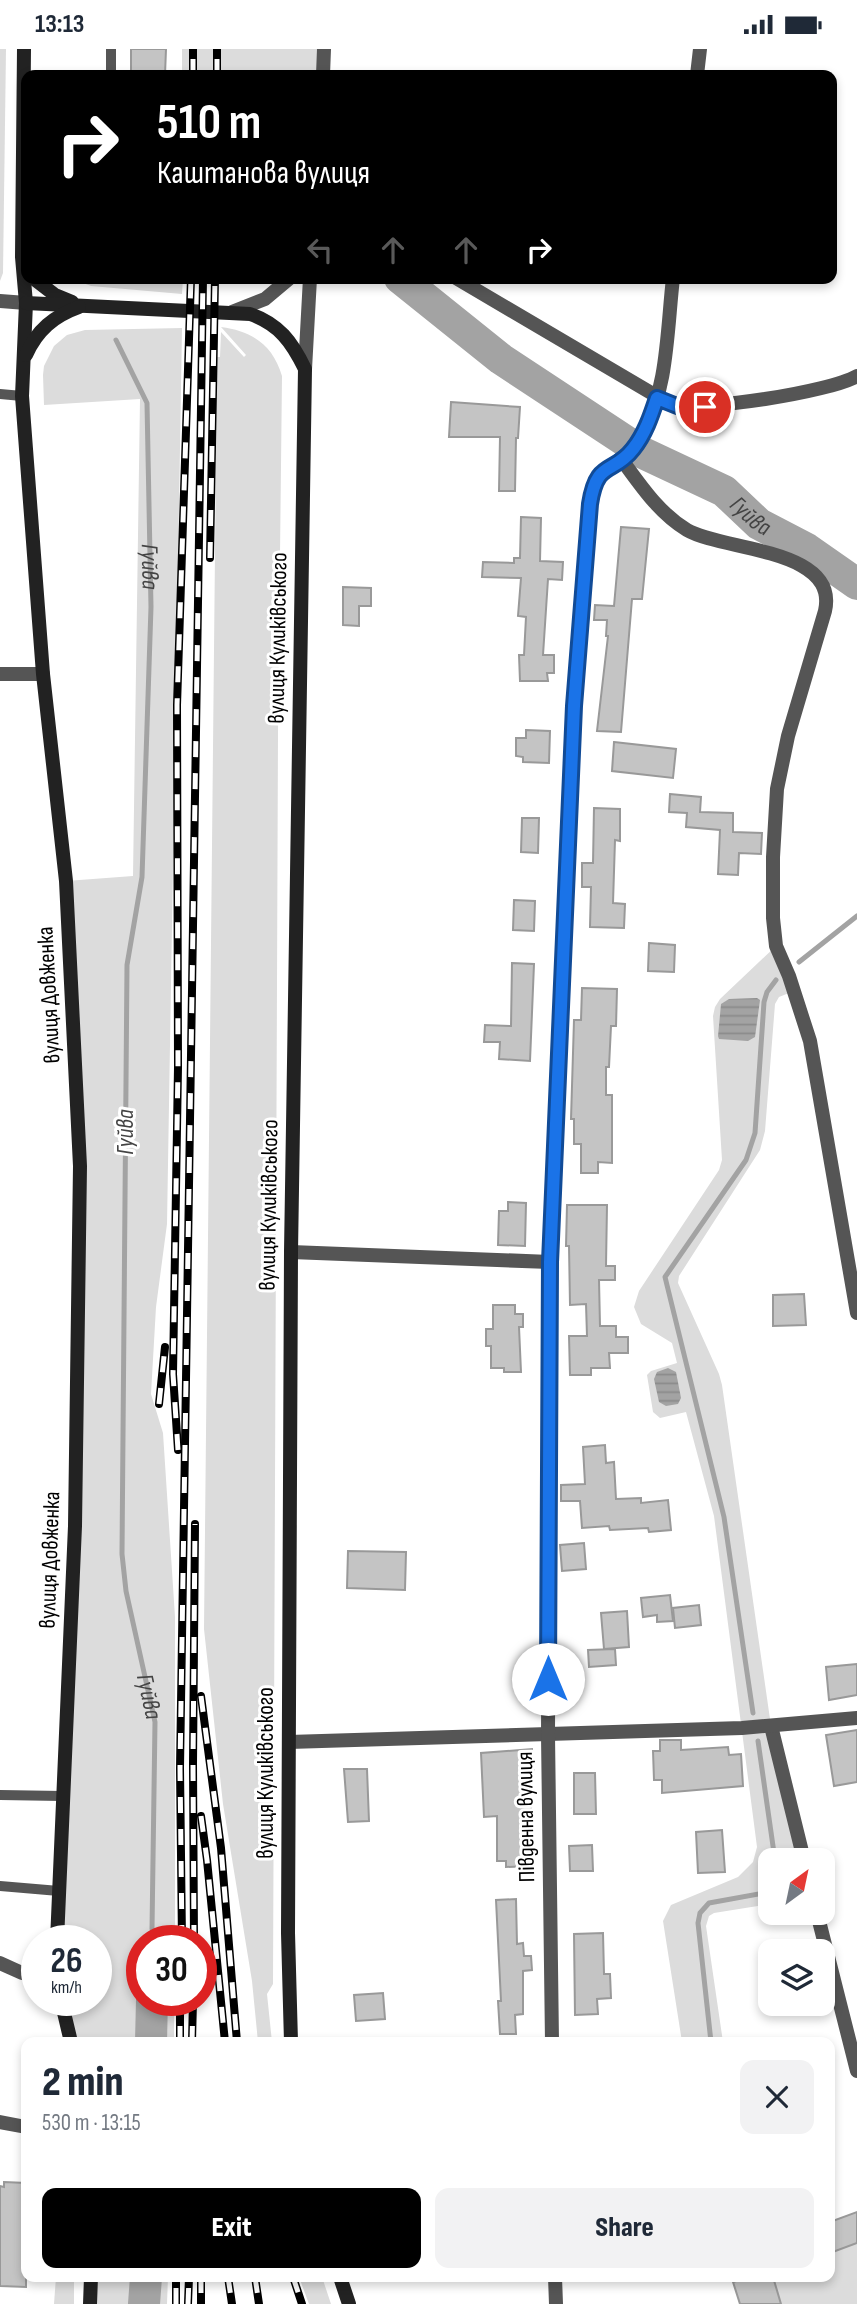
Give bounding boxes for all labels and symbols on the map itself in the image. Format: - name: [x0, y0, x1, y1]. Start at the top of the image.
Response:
- pin: [675, 377, 735, 437]
- water label: Гуйва: [724, 490, 776, 542]
- water label: Гуйва: [135, 544, 165, 590]
- street label: вулиця Куликівського: [263, 552, 293, 724]
- street label: вулиця Довженка: [31, 926, 67, 1064]
- water label: Гуйва: [111, 1109, 140, 1155]
- street label: вулиця Куликівського: [254, 1119, 284, 1291]
- street label: вулиця Довженка: [34, 1491, 66, 1629]
- position arrow: [511, 1642, 585, 1716]
- water label: Гуйва: [130, 1671, 169, 1722]
- street label: вулиця Куликівського: [252, 1687, 280, 1859]
- street label: Південна вулиця: [511, 1751, 541, 1883]
- north arrow: [758, 1848, 835, 1925]
- speed limit sign: 30: [126, 1925, 217, 2016]

